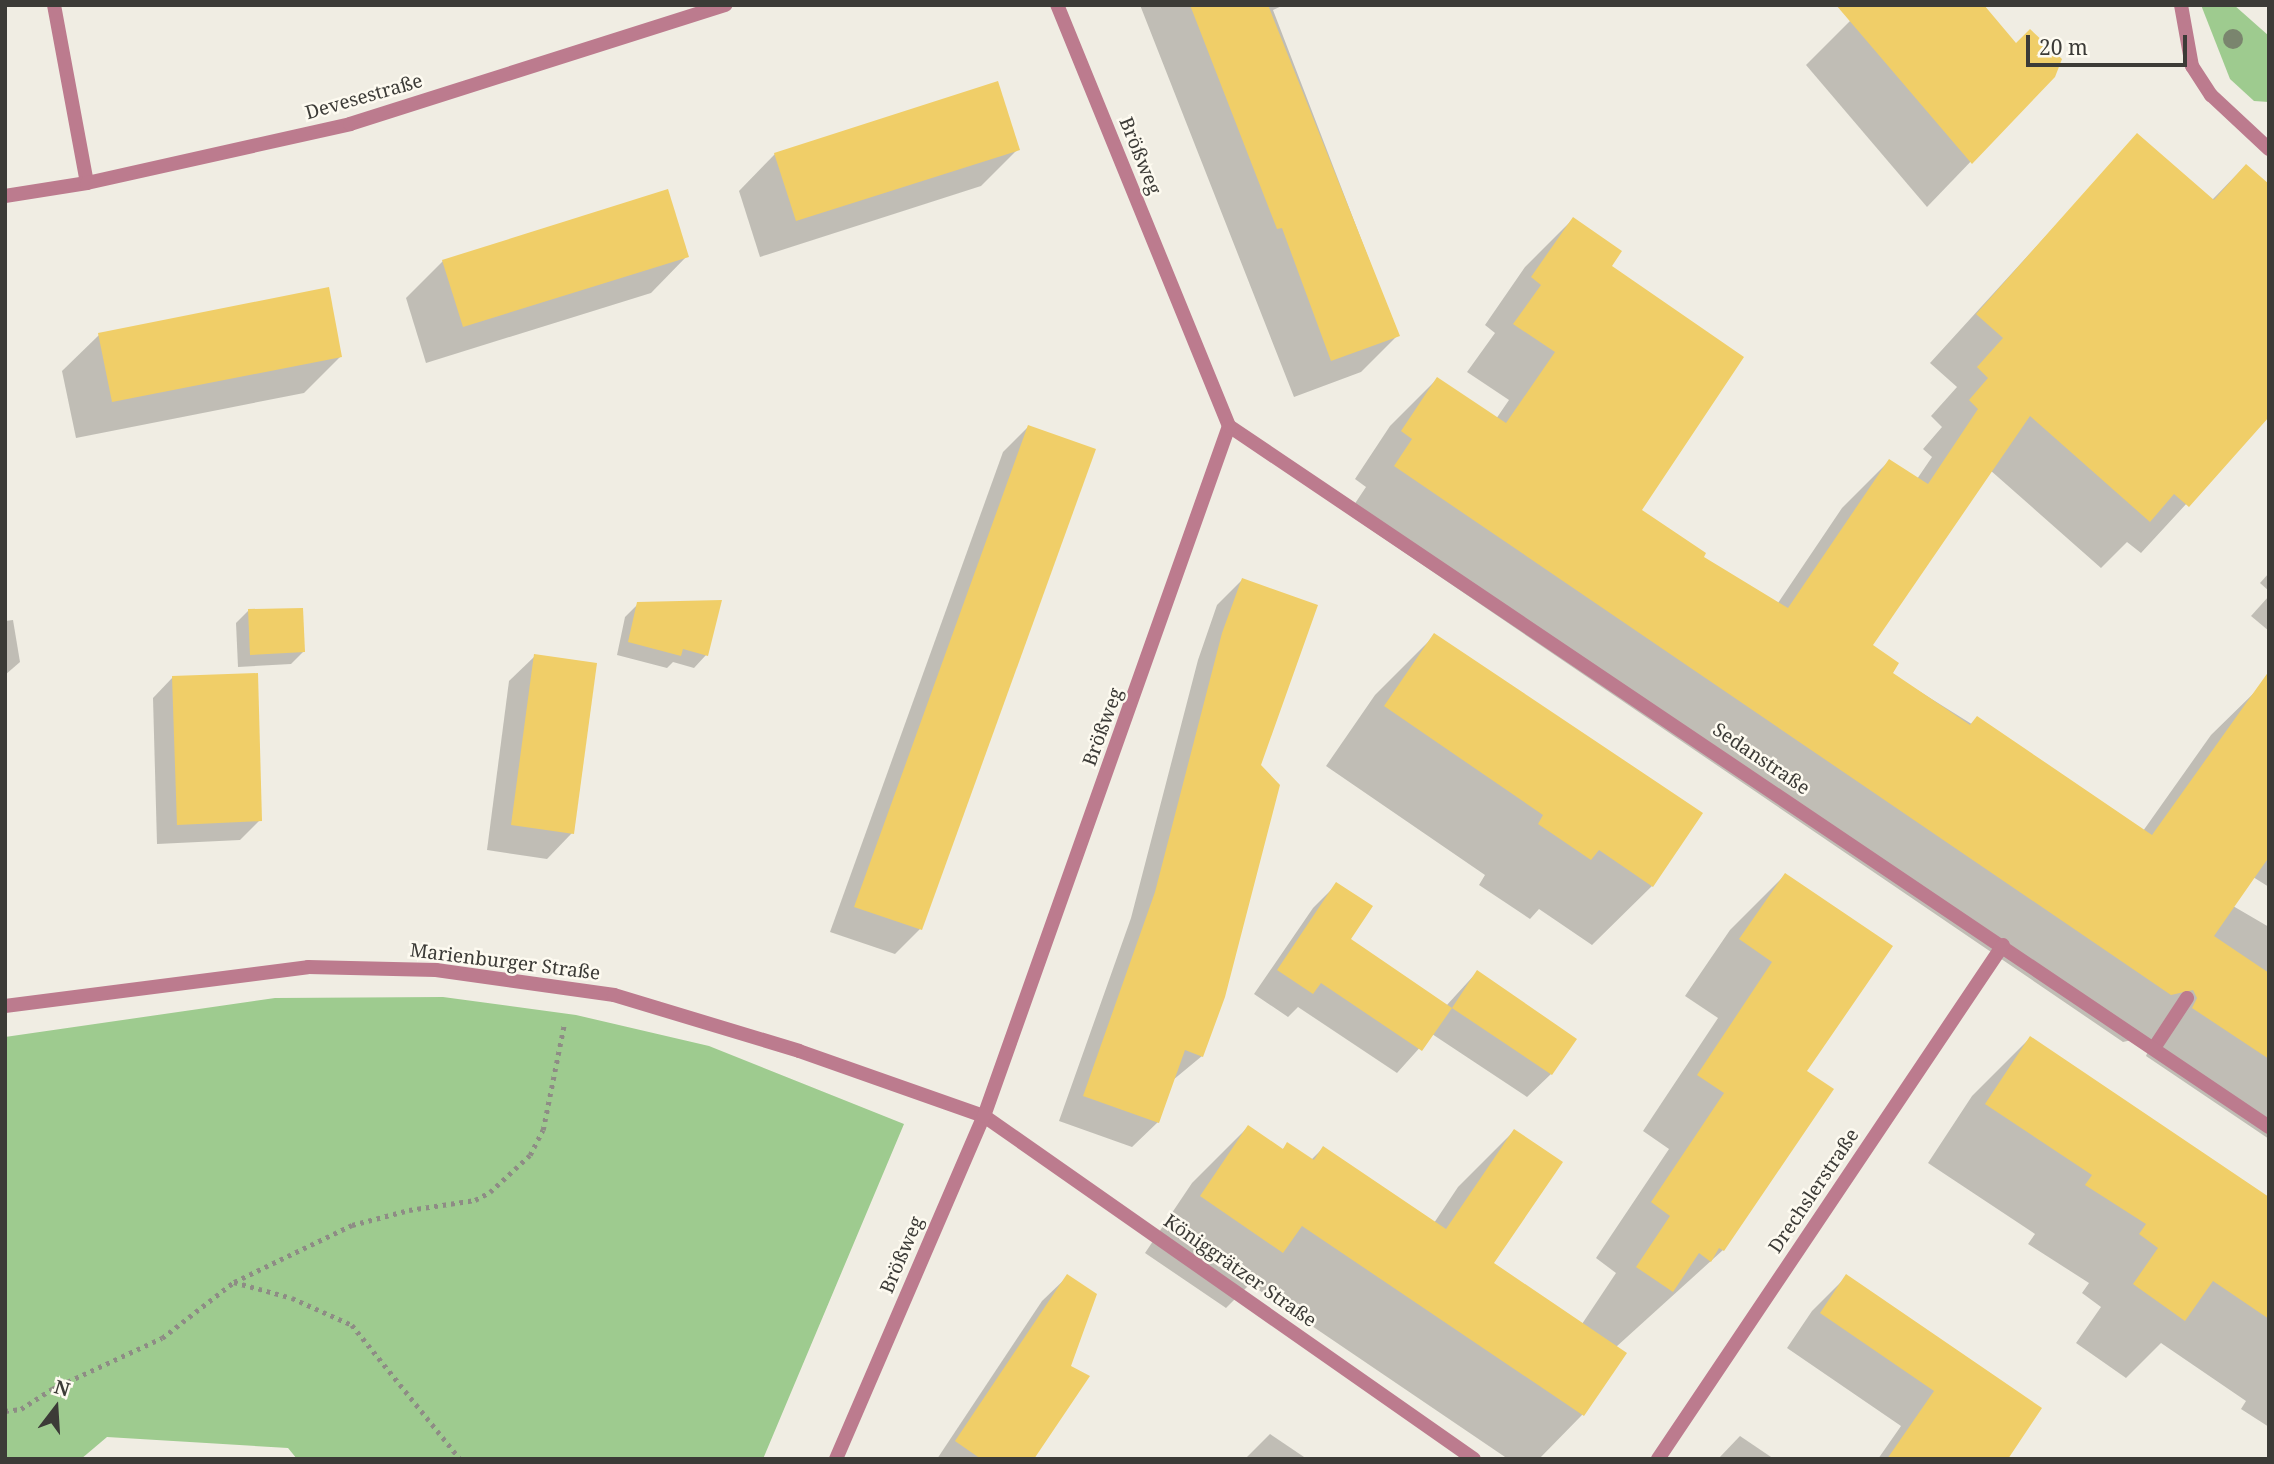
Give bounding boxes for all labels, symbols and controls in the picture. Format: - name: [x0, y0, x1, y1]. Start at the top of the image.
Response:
- scale bar: [2029, 21, 2190, 65]
- text: 20 m: [2039, 33, 2088, 61]
- street label: Devesestraße: [303, 69, 425, 125]
- street label: Brößweg: [1114, 114, 1166, 198]
- street label: Brößweg: [1078, 685, 1128, 769]
- street label: Sedanstraße: [1708, 718, 1814, 800]
- street label: Marienburger Straße: [408, 939, 602, 985]
- street label: Drechslerstraße: [1764, 1125, 1864, 1257]
- street label: Königgrätzer Straße: [1159, 1210, 1321, 1332]
- street label: Brößweg: [876, 1213, 928, 1297]
- north arrow: [21, 1373, 91, 1443]
- text: N: [51, 1373, 73, 1403]

